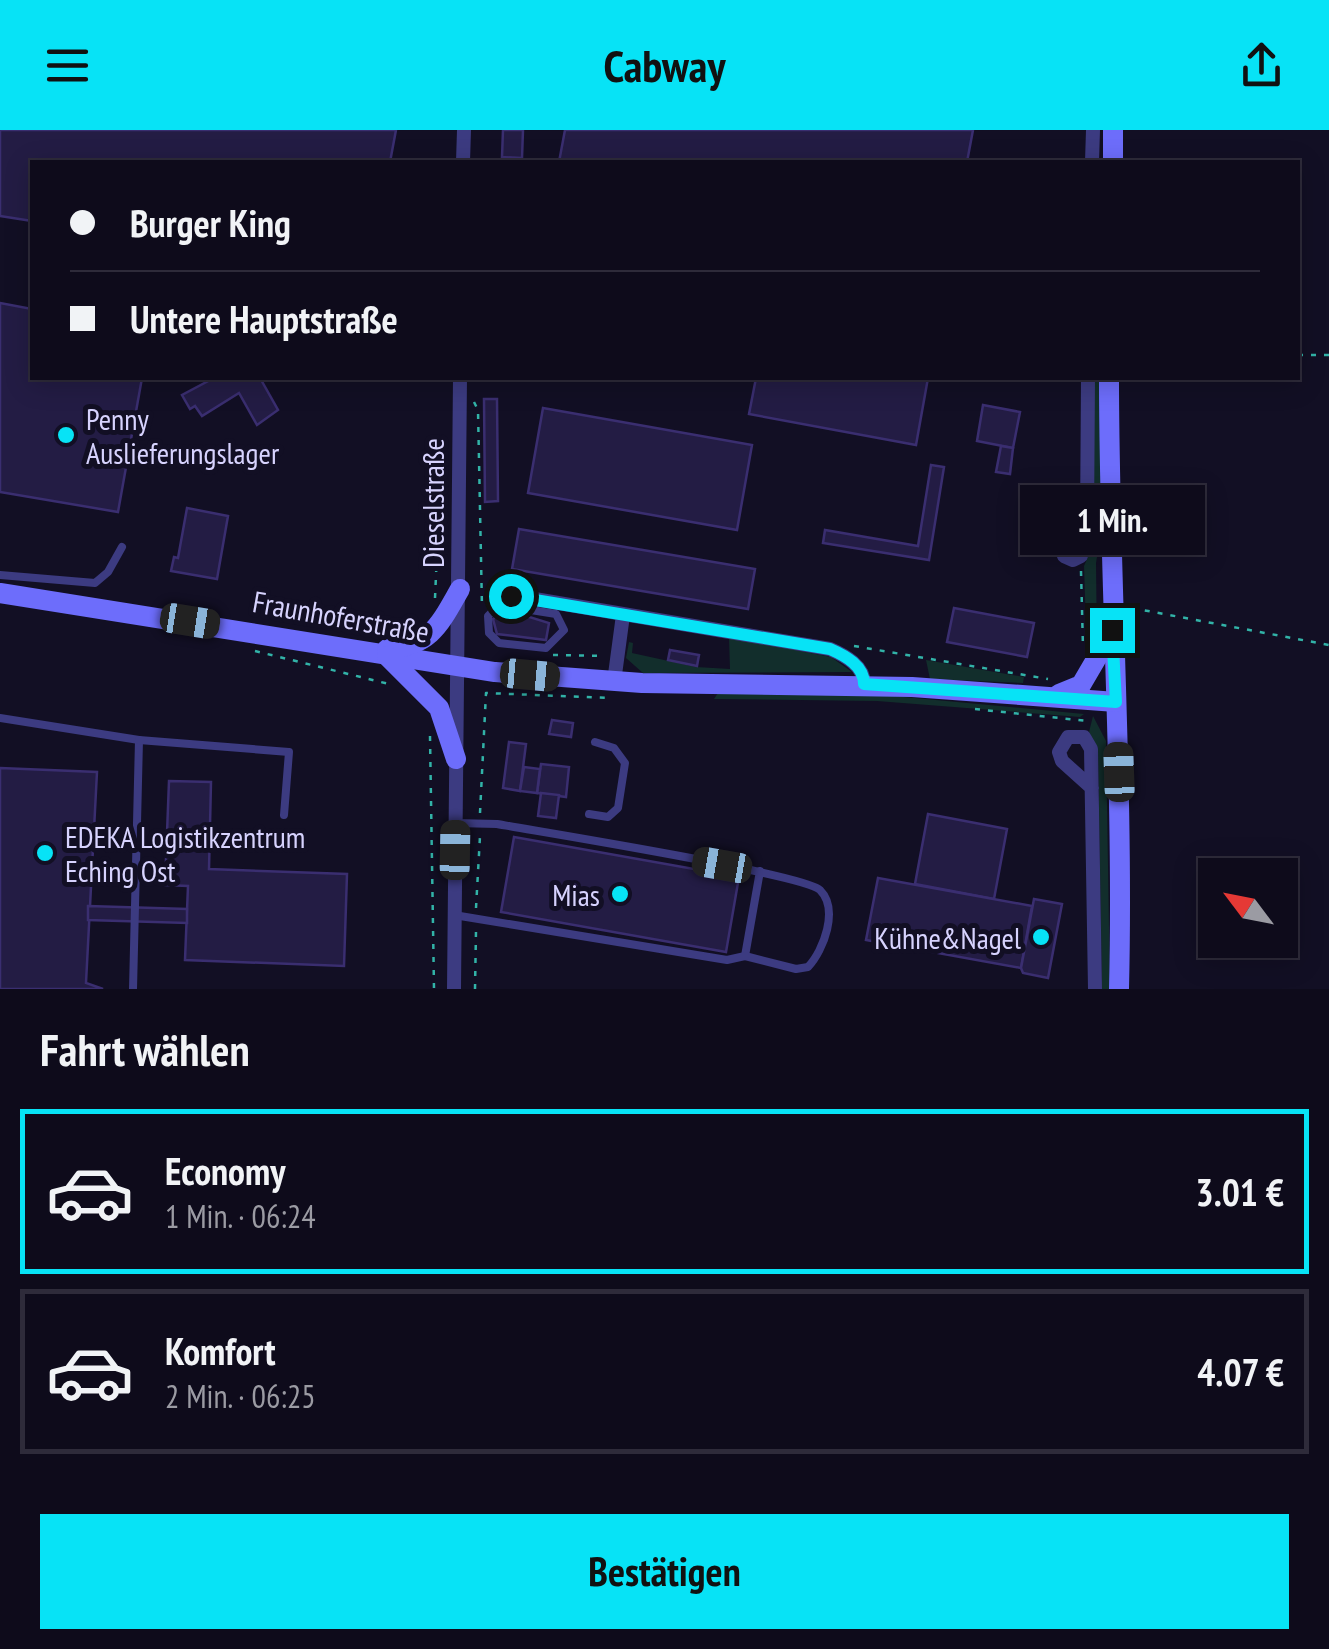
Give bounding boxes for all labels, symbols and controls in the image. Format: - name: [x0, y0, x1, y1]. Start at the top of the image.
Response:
- text: Cabway: [604, 36, 725, 94]
- icon: menu: [40, 38, 95, 93]
- icon: share: [1234, 38, 1289, 93]
- text: Burger King: [130, 198, 291, 247]
- text: Untere Hauptstraße: [130, 294, 398, 343]
- place label: Penny Auslieferungslager: [86, 399, 280, 472]
- marker: Penny Auslieferungslager: [55, 424, 77, 446]
- street label: Dieselstraße: [413, 438, 452, 568]
- callout: 1 Min.: [1020, 485, 1204, 555]
- text: 1 Min.: [1077, 499, 1148, 541]
- route start: [489, 574, 534, 619]
- street label: Fraunhoferstraße: [250, 581, 432, 651]
- car: [158, 601, 222, 641]
- route end: [1090, 608, 1135, 653]
- car: [499, 657, 561, 693]
- car: [1103, 741, 1135, 803]
- place label: EDEKA Logistikzentrum Eching Ost: [65, 817, 305, 890]
- car: [439, 820, 471, 880]
- marker: EDEKA Logistikzentrum Eching Ost: [34, 842, 56, 864]
- car: [690, 845, 754, 885]
- north arrow: [1198, 858, 1298, 958]
- map controls: [1198, 858, 1298, 958]
- place label: Mias: [552, 875, 600, 914]
- marker: Mias: [609, 883, 631, 905]
- place label: Kühne&Nagel: [874, 918, 1021, 957]
- marker: Kühne&Nagel: [1030, 926, 1052, 948]
- text: Fahrt wählen: [40, 1020, 250, 1078]
- text: Economy: [165, 1146, 285, 1195]
- icon: car: [45, 1147, 135, 1237]
- text: 3.01 €: [1195, 1167, 1284, 1216]
- text: 1 Min. · 06:24: [165, 1195, 316, 1237]
- text: Komfort: [165, 1326, 276, 1375]
- icon: car: [45, 1327, 135, 1417]
- text: 4.07 €: [1197, 1347, 1284, 1396]
- text: 2 Min. · 06:25: [165, 1375, 316, 1417]
- button: Bestätigen: [40, 1514, 1289, 1629]

